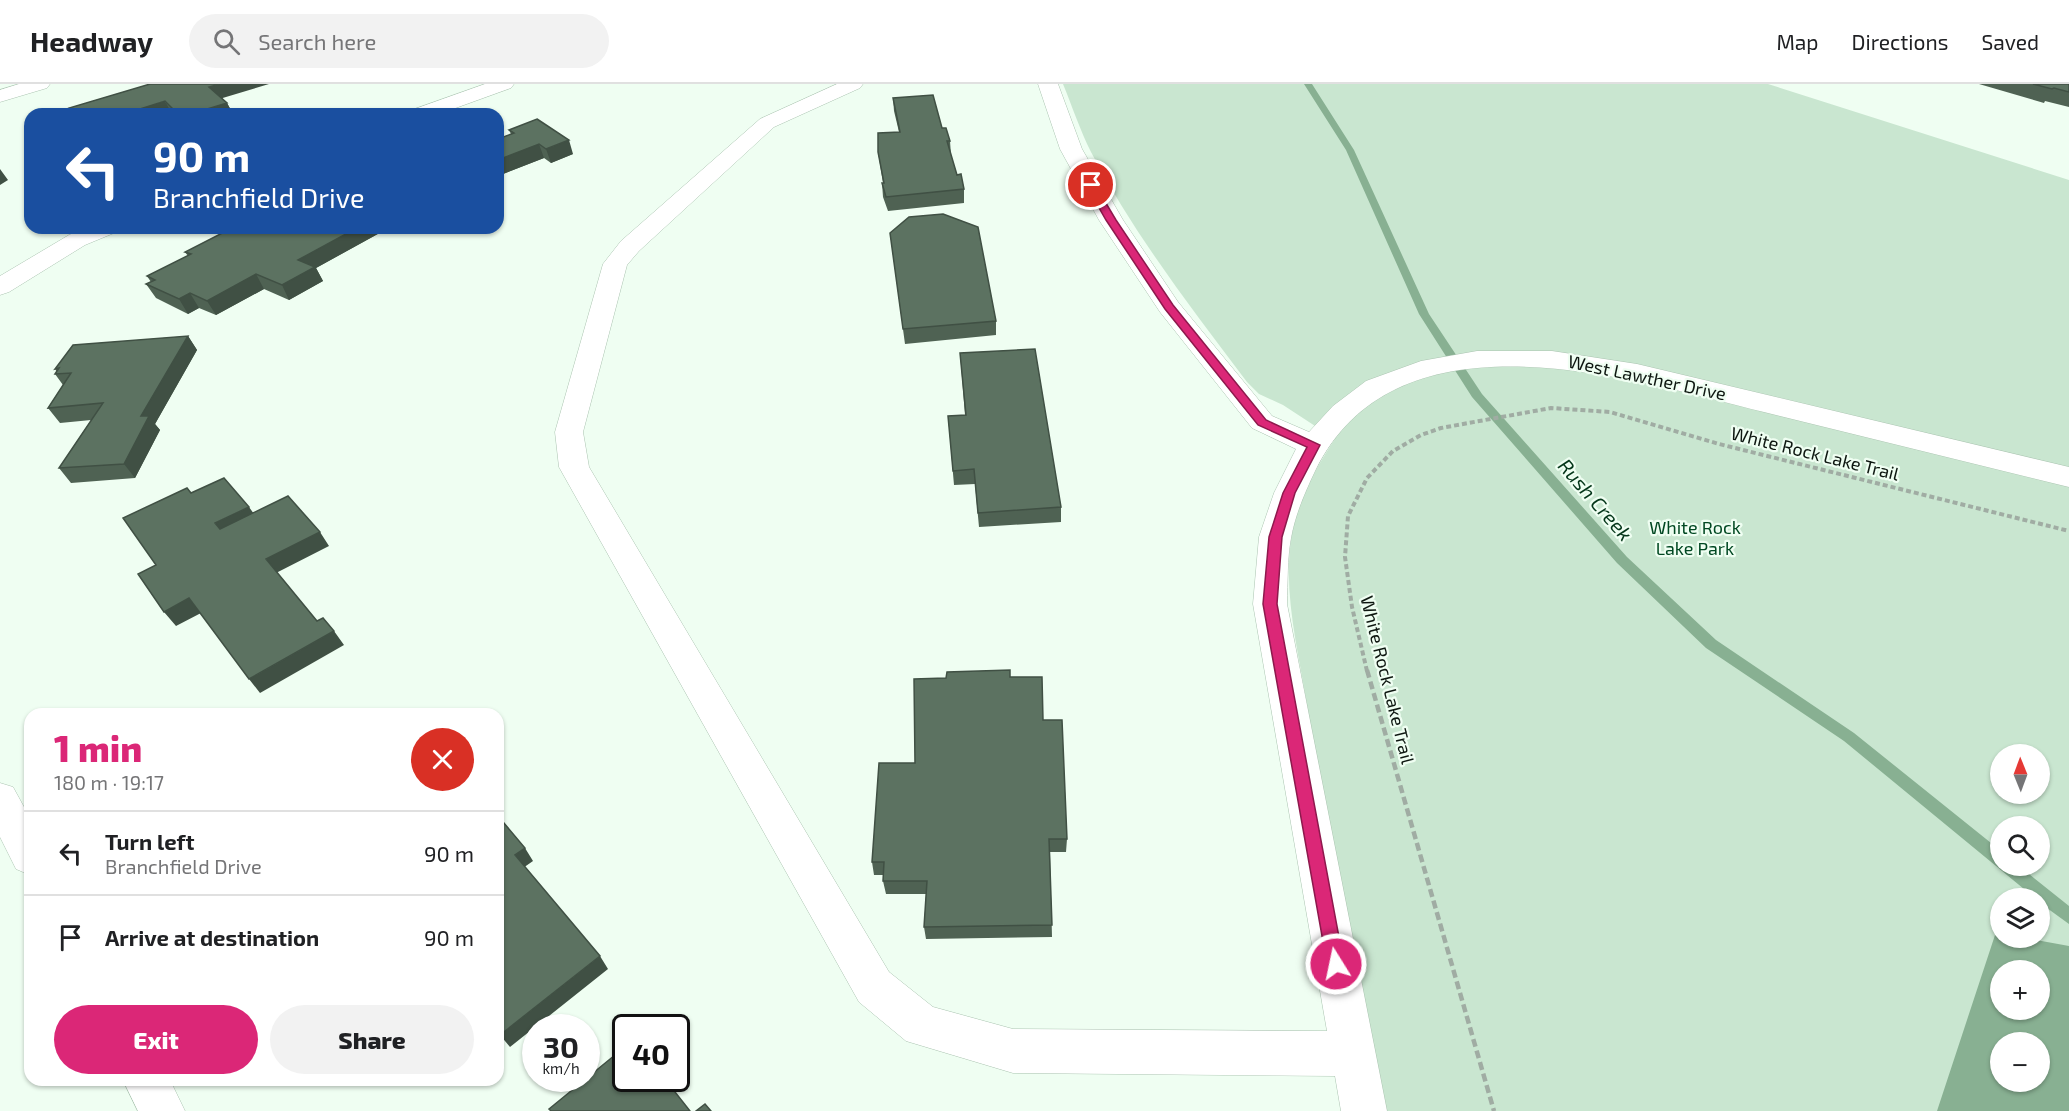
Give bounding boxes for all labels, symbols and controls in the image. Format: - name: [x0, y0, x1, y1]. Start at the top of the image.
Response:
- search box: [189, 14, 609, 68]
- text: Headway: [30, 24, 153, 58]
- icon: search: [210, 25, 243, 58]
- text: Search here: [258, 28, 376, 54]
- text: Map: [1776, 29, 1819, 54]
- text: Directions: [1852, 29, 1948, 54]
- text: Saved: [1981, 29, 2039, 54]
- text: 90 m: [153, 130, 250, 180]
- icon: left: [54, 132, 132, 210]
- pin: [1065, 159, 1116, 210]
- icon: arrive: [1074, 168, 1107, 201]
- text: Branchfield Drive: [153, 181, 364, 213]
- street label: West Lawther Drive: [1566, 350, 1728, 405]
- street label: White Rock Lake Trail: [1729, 421, 1902, 485]
- water label: Rush Creek: [1554, 453, 1638, 545]
- park label: White Rock Lake Park: [1649, 516, 1741, 559]
- street label: White Rock Lake Trail: [1356, 593, 1420, 767]
- text: 1 min: [54, 726, 142, 769]
- button: close: [411, 728, 474, 791]
- north arrow: [1990, 744, 2050, 804]
- map controls: [1990, 744, 2050, 1092]
- text: 180 m · 19:17: [54, 770, 164, 794]
- button: search: [1990, 816, 2050, 876]
- text: Turn left: [105, 828, 194, 854]
- icon: left: [54, 837, 87, 870]
- text: 90 m: [424, 840, 474, 866]
- text: Branchfield Drive: [105, 854, 262, 878]
- button: layers: [1990, 888, 2050, 948]
- icon: arrive: [54, 921, 87, 954]
- text: Arrive at destination: [105, 924, 319, 950]
- text: 90 m: [424, 924, 474, 950]
- position arrow: [1304, 932, 1368, 996]
- button: +: [1990, 960, 2050, 1020]
- button: Exit: [54, 1005, 258, 1074]
- button: Share: [270, 1005, 474, 1074]
- speed limit sign: 40: [612, 1014, 690, 1092]
- text: 30: [543, 1028, 579, 1064]
- button: −: [1990, 1032, 2050, 1092]
- text: km/h: [542, 1059, 580, 1077]

